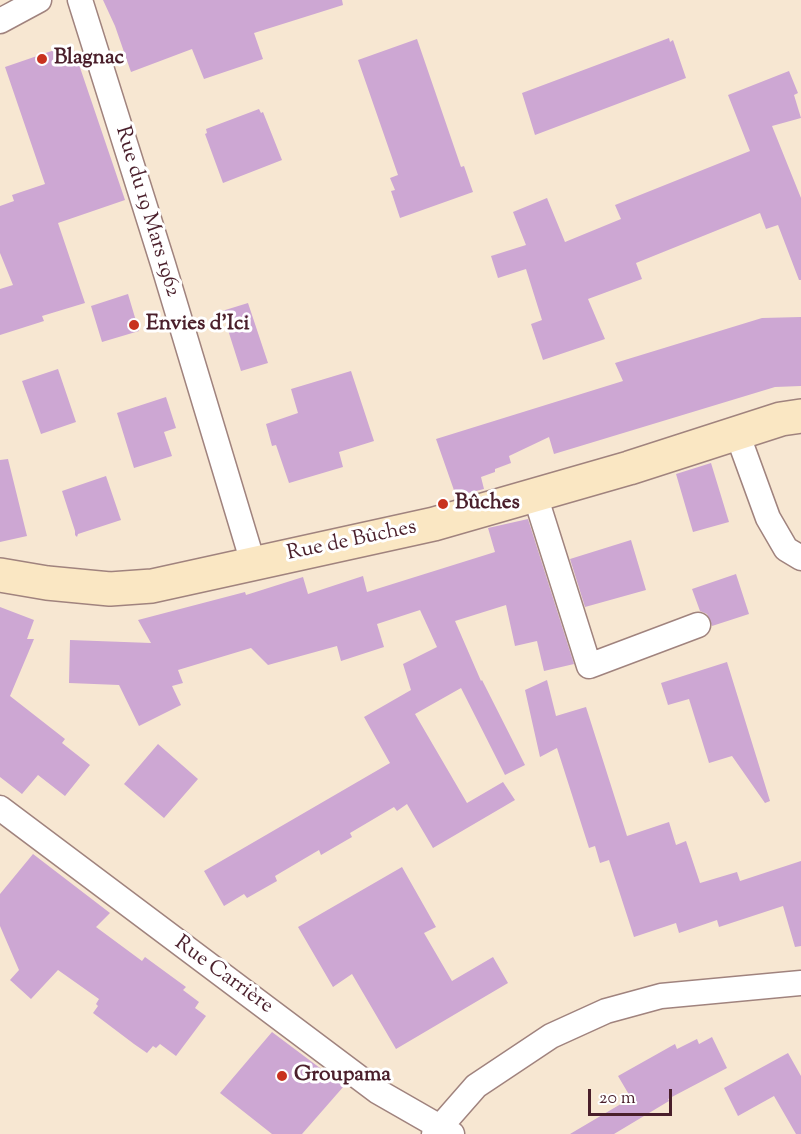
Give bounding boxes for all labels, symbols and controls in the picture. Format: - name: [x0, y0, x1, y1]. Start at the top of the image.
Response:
- place label: Blagnac: [54, 46, 124, 72]
- marker: Blagnac: [35, 52, 49, 66]
- street label: Rue du 19 Mars 1962: [108, 124, 184, 300]
- place label: Envies d'Ici: [146, 312, 249, 338]
- marker: Envies d'Ici: [127, 318, 141, 332]
- place label: Bûches: [455, 491, 520, 517]
- marker: Bûches: [436, 497, 450, 511]
- street label: Rue de Bûches: [285, 516, 419, 568]
- street label: Rue Carrière: [169, 932, 277, 1020]
- place label: Groupama: [294, 1063, 391, 1089]
- marker: Groupama: [275, 1069, 289, 1083]
- scale bar: [591, 1077, 675, 1115]
- text: 20 m: [599, 1086, 636, 1112]

